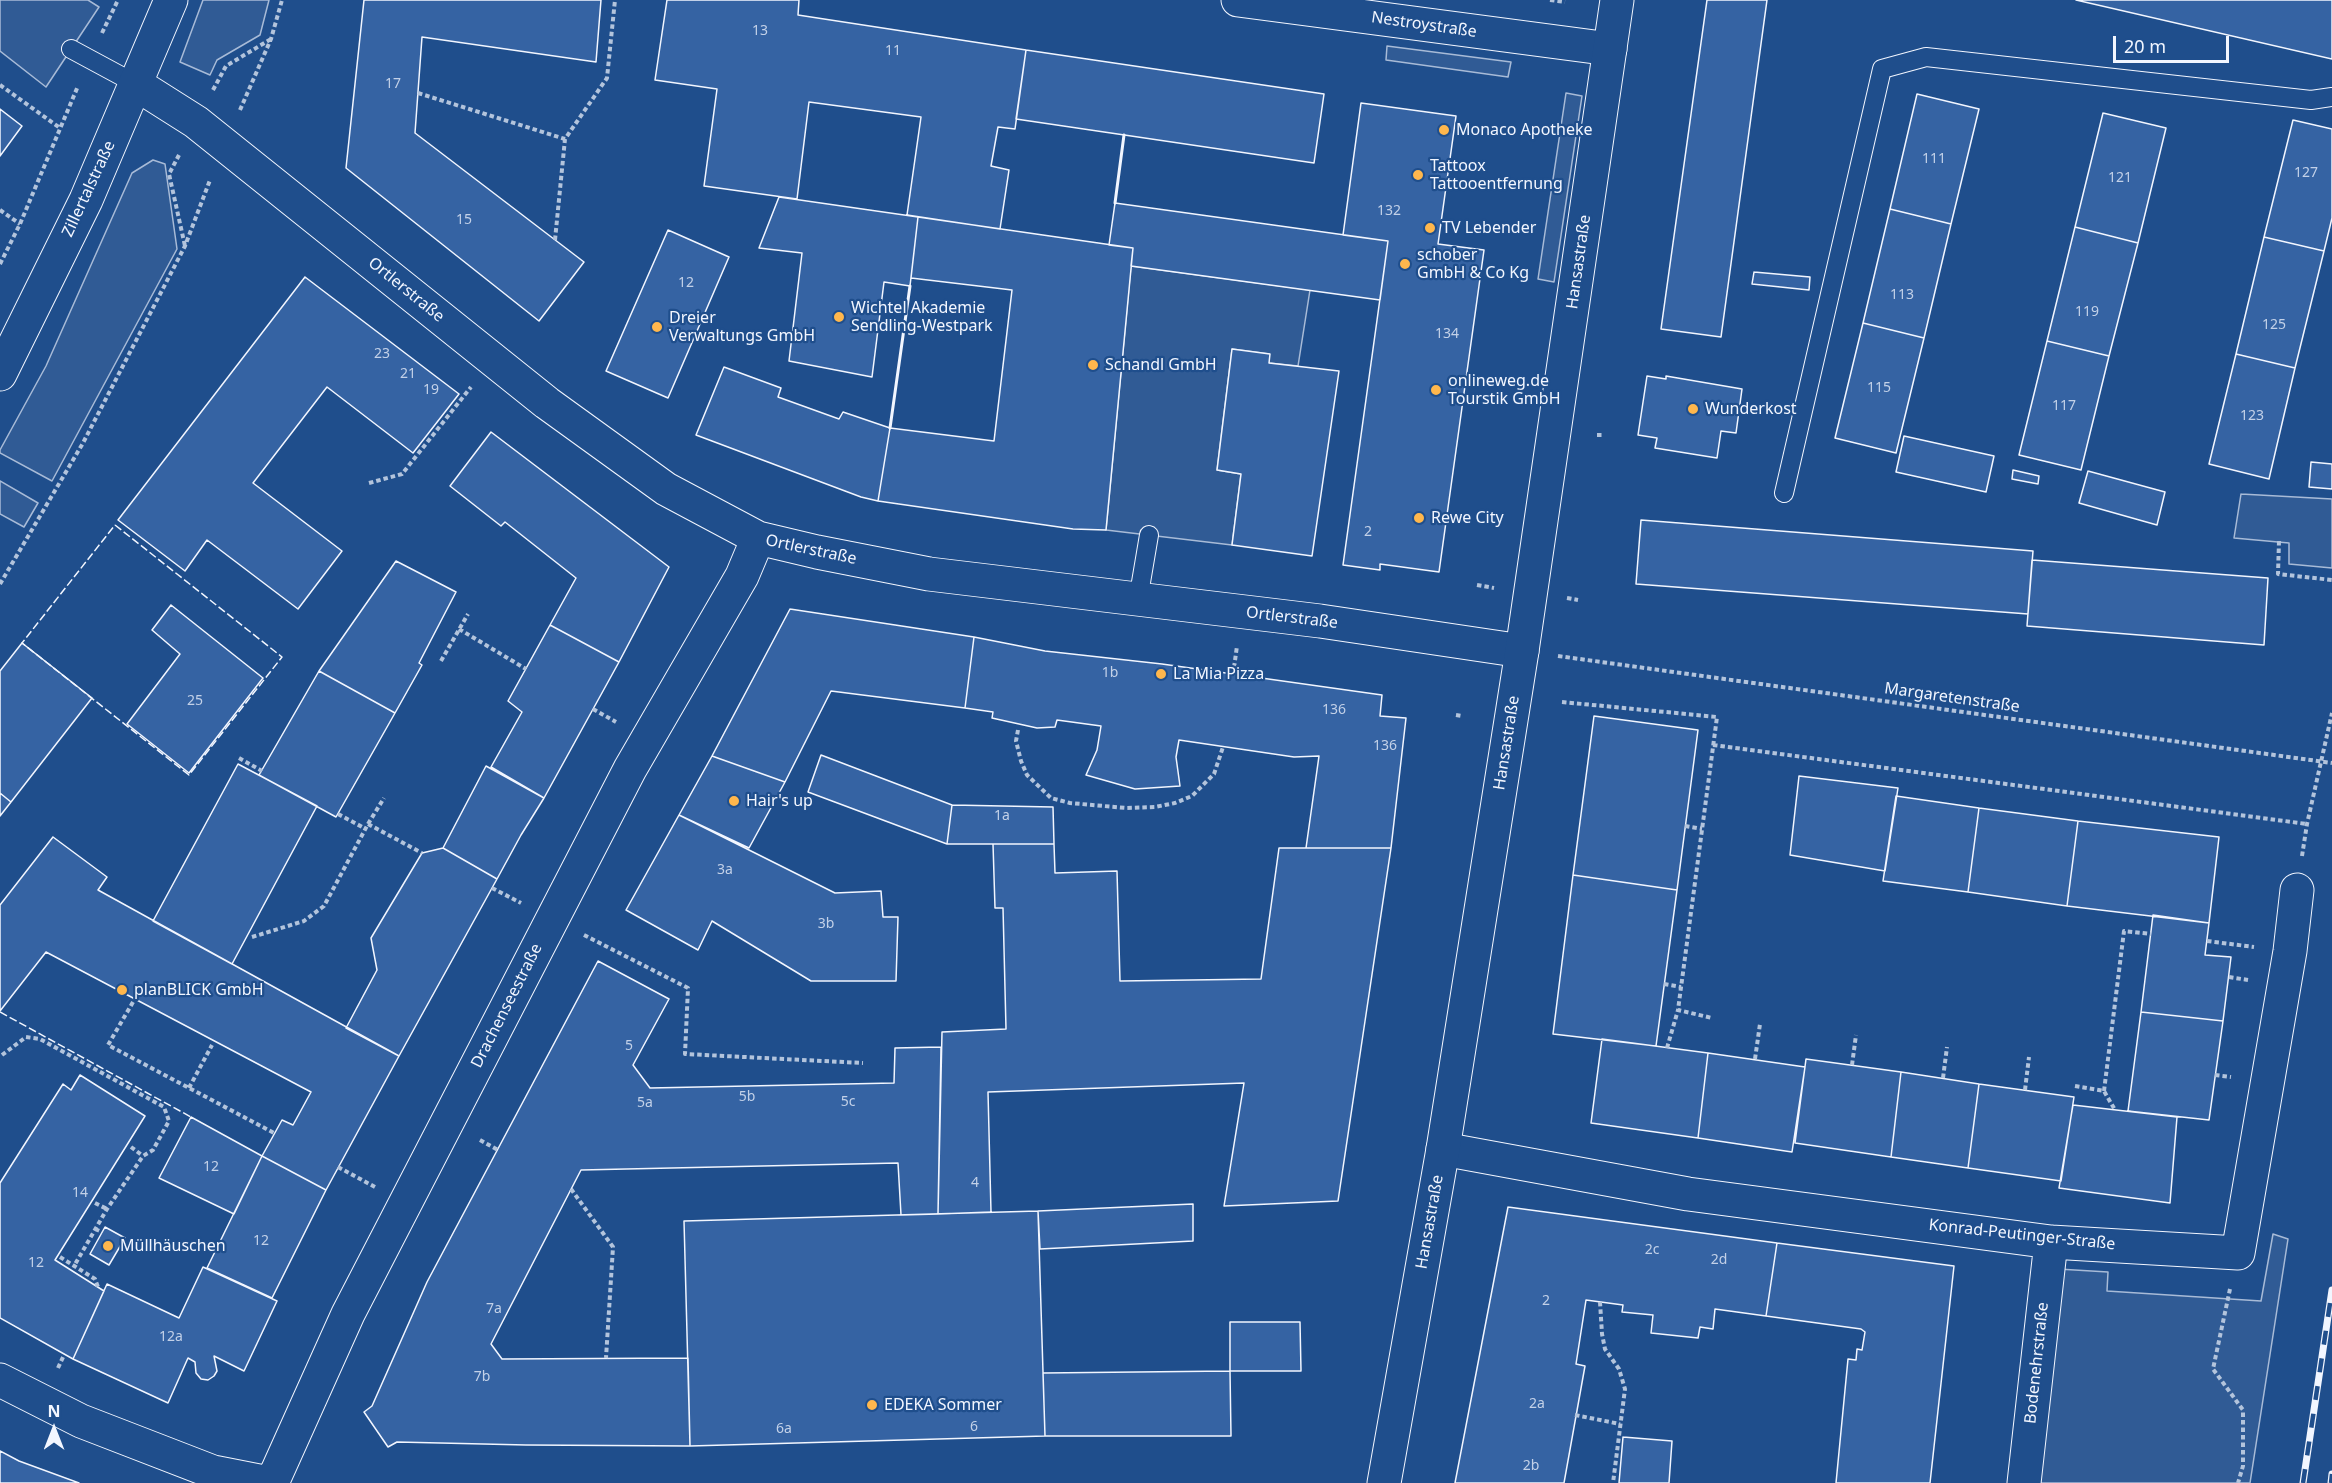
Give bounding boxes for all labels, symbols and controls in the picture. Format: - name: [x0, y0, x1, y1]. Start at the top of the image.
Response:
- street label: Nestroystraße: [1370, 8, 1478, 42]
- house number: 13: [752, 23, 768, 39]
- scale bar: [2116, 24, 2232, 62]
- text: 20 m: [2124, 34, 2166, 58]
- house number: 11: [885, 43, 901, 59]
- house number: 17: [385, 76, 401, 92]
- place label: Monaco Apotheke: [1456, 120, 1593, 140]
- marker: Monaco Apotheke: [1437, 123, 1451, 137]
- street label: Zillertalstraße: [58, 138, 120, 240]
- house number: 111: [1922, 151, 1946, 167]
- place label: Tattoox Tattooentfernung: [1430, 156, 1563, 194]
- house number: 127: [2294, 165, 2318, 181]
- marker: Tattoox Tattooentfernung: [1411, 168, 1425, 182]
- house number: 121: [2108, 170, 2132, 186]
- house number: 132: [1377, 203, 1401, 219]
- house number: 15: [456, 212, 472, 228]
- street label: Hansastraße: [1563, 214, 1595, 310]
- place label: TV Lebender: [1442, 218, 1536, 238]
- marker: TV Lebender: [1423, 221, 1437, 235]
- place label: schober GmbH & Co Kg: [1417, 245, 1529, 283]
- street label: Ortlerstraße: [364, 253, 448, 327]
- marker: schober GmbH & Co Kg: [1398, 257, 1412, 271]
- house number: 12: [678, 275, 694, 291]
- house number: 113: [1890, 287, 1914, 303]
- place label: Wichtel Akademie Sendling-Westpark: [851, 298, 993, 336]
- house number: 119: [2075, 304, 2099, 320]
- place label: Dreier Verwaltungs GmbH: [669, 308, 815, 346]
- marker: Wichtel Akademie Sendling-Westpark: [832, 310, 846, 324]
- house number: 125: [2262, 317, 2286, 333]
- marker: Dreier Verwaltungs GmbH: [650, 320, 664, 334]
- house number: 134: [1435, 326, 1459, 342]
- house number: 23: [374, 346, 390, 362]
- place label: Schandl GmbH: [1105, 355, 1217, 375]
- marker: Schandl GmbH: [1086, 358, 1100, 372]
- house number: 21: [400, 366, 416, 382]
- place label: onlineweg.de Tourstik GmbH: [1448, 371, 1561, 409]
- house number: 115: [1867, 380, 1891, 396]
- house number: 19: [423, 382, 439, 398]
- marker: onlineweg.de Tourstik GmbH: [1429, 383, 1443, 397]
- house number: 117: [2052, 398, 2076, 414]
- place label: Wunderkost: [1705, 399, 1797, 419]
- marker: Wunderkost: [1686, 402, 1700, 416]
- house number: 123: [2240, 408, 2264, 424]
- place label: Rewe City: [1431, 508, 1504, 528]
- marker: Rewe City: [1412, 511, 1426, 525]
- house number: 2: [1364, 524, 1372, 540]
- street label: Ortlerstraße: [764, 531, 858, 569]
- street label: Ortlerstraße: [1245, 603, 1339, 633]
- place label: La Mia Pizza: [1173, 664, 1264, 684]
- house number: 1b: [1102, 665, 1118, 681]
- marker: La Mia Pizza: [1154, 667, 1168, 681]
- street label: Margaretenstraße: [1883, 679, 2021, 717]
- house number: 25: [187, 693, 203, 709]
- street label: Hansastraße: [1490, 694, 1524, 792]
- house number: 136: [1322, 702, 1346, 718]
- house number: 136: [1373, 738, 1397, 754]
- place label: Hair's up: [746, 791, 813, 811]
- marker: Hair's up: [727, 794, 741, 808]
- house number: 1a: [994, 808, 1010, 824]
- house number: 3a: [717, 862, 733, 878]
- house number: 3b: [818, 916, 834, 932]
- street label: Drachenseestraße: [467, 941, 547, 1071]
- place label: planBLICK GmbH: [134, 980, 264, 1000]
- marker: planBLICK GmbH: [115, 983, 129, 997]
- house number: 5: [625, 1038, 633, 1054]
- house number: 5b: [739, 1089, 755, 1105]
- house number: 5c: [841, 1094, 855, 1110]
- house number: 5a: [637, 1095, 653, 1111]
- house number: 12: [203, 1159, 219, 1175]
- street label: Hansastraße: [1412, 1173, 1448, 1271]
- house number: 4: [971, 1175, 979, 1191]
- house number: 14: [72, 1185, 88, 1201]
- street label: Konrad-Peutinger-Straße: [1928, 1216, 2116, 1254]
- house number: 12: [253, 1233, 269, 1249]
- place label: Müllhäuschen: [120, 1236, 226, 1256]
- marker: Müllhäuschen: [101, 1239, 115, 1253]
- house number: 2c: [1645, 1242, 1659, 1258]
- house number: 2d: [1711, 1252, 1727, 1268]
- house number: 12: [28, 1255, 44, 1271]
- house number: 2: [1542, 1293, 1550, 1309]
- house number: 7a: [486, 1301, 502, 1317]
- street label: Bodenehrstraße: [2021, 1301, 2053, 1425]
- house number: 12a: [159, 1329, 183, 1345]
- house number: 7b: [474, 1369, 490, 1385]
- place label: EDEKA Sommer: [884, 1395, 1002, 1415]
- house number: 2a: [1529, 1396, 1545, 1412]
- marker: EDEKA Sommer: [865, 1398, 879, 1412]
- north arrow: [24, 1399, 84, 1459]
- text: N: [47, 1400, 61, 1422]
- house number: 6: [970, 1419, 978, 1435]
- house number: 6a: [776, 1421, 792, 1437]
- house number: 2b: [1523, 1458, 1539, 1474]

